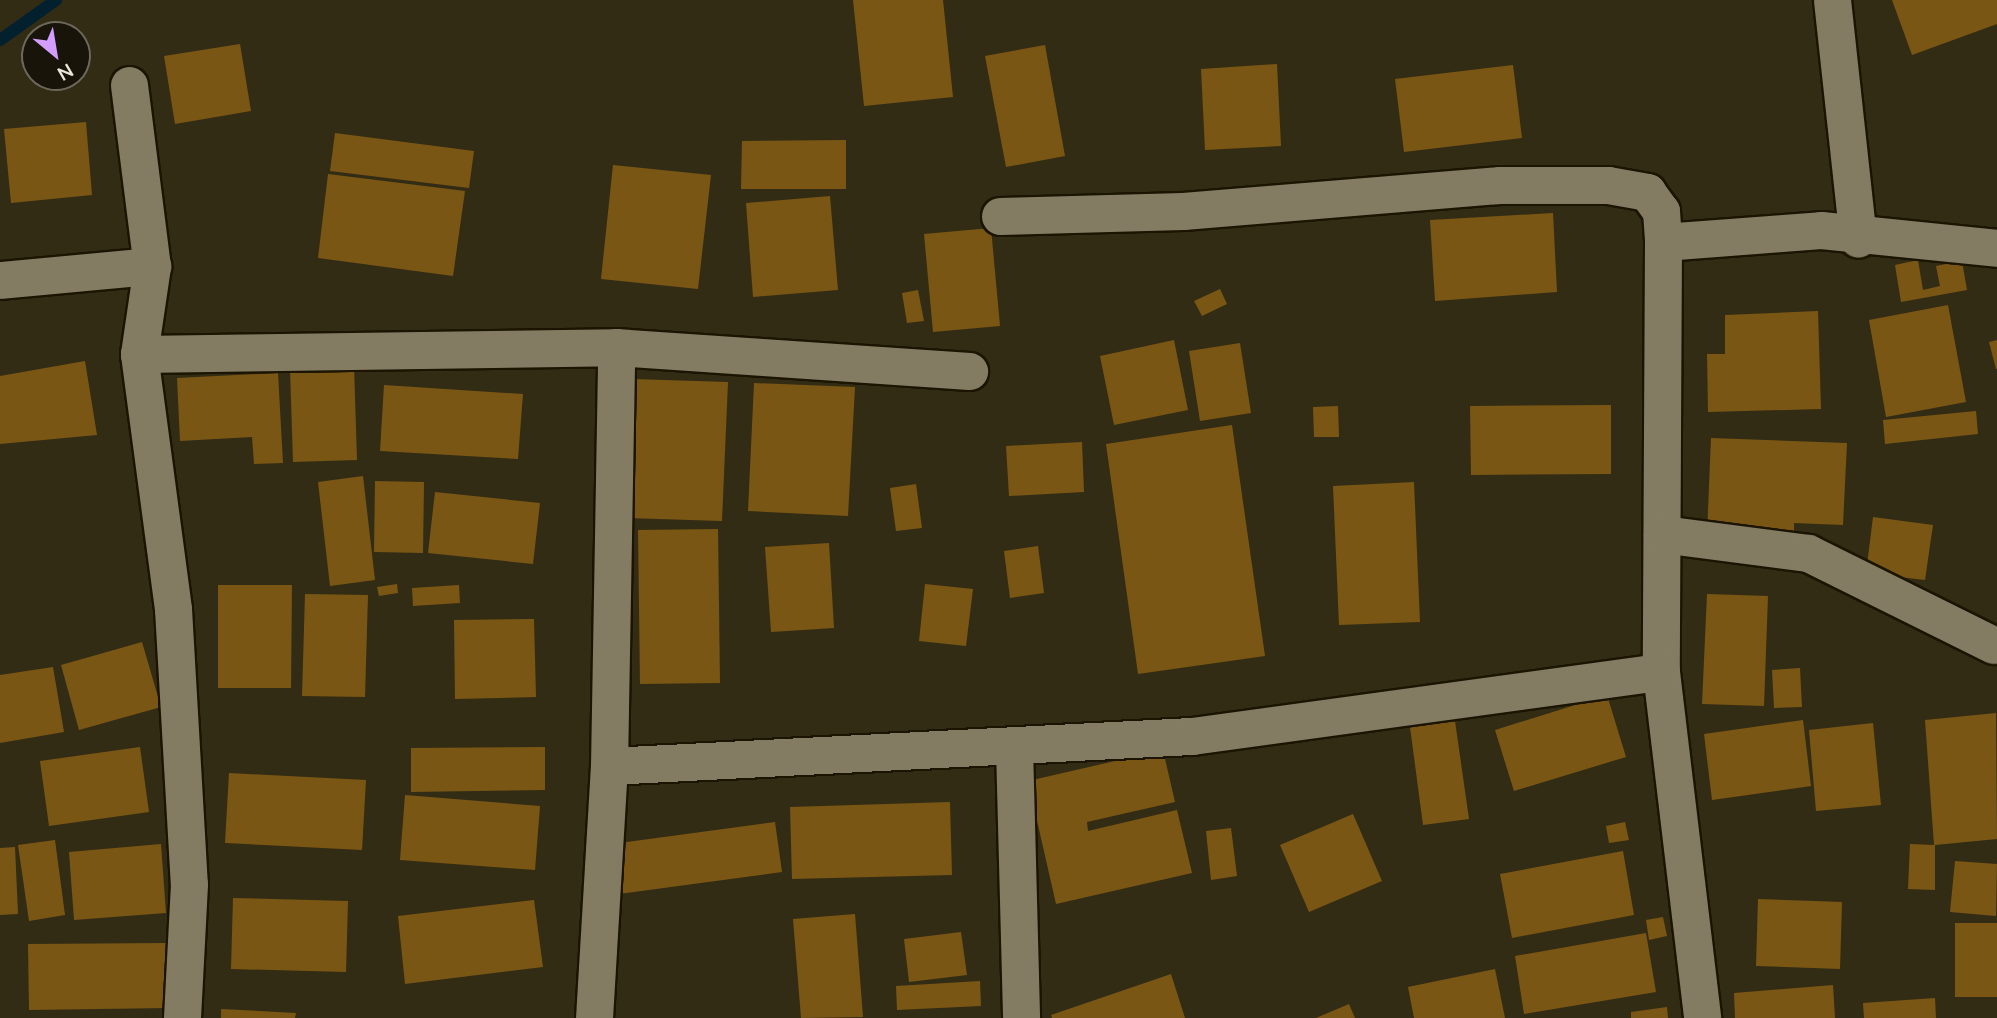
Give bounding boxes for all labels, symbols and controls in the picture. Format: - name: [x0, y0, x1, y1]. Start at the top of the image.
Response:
- north arrow: [21, 21, 91, 91]
- text: N: [53, 58, 78, 86]

